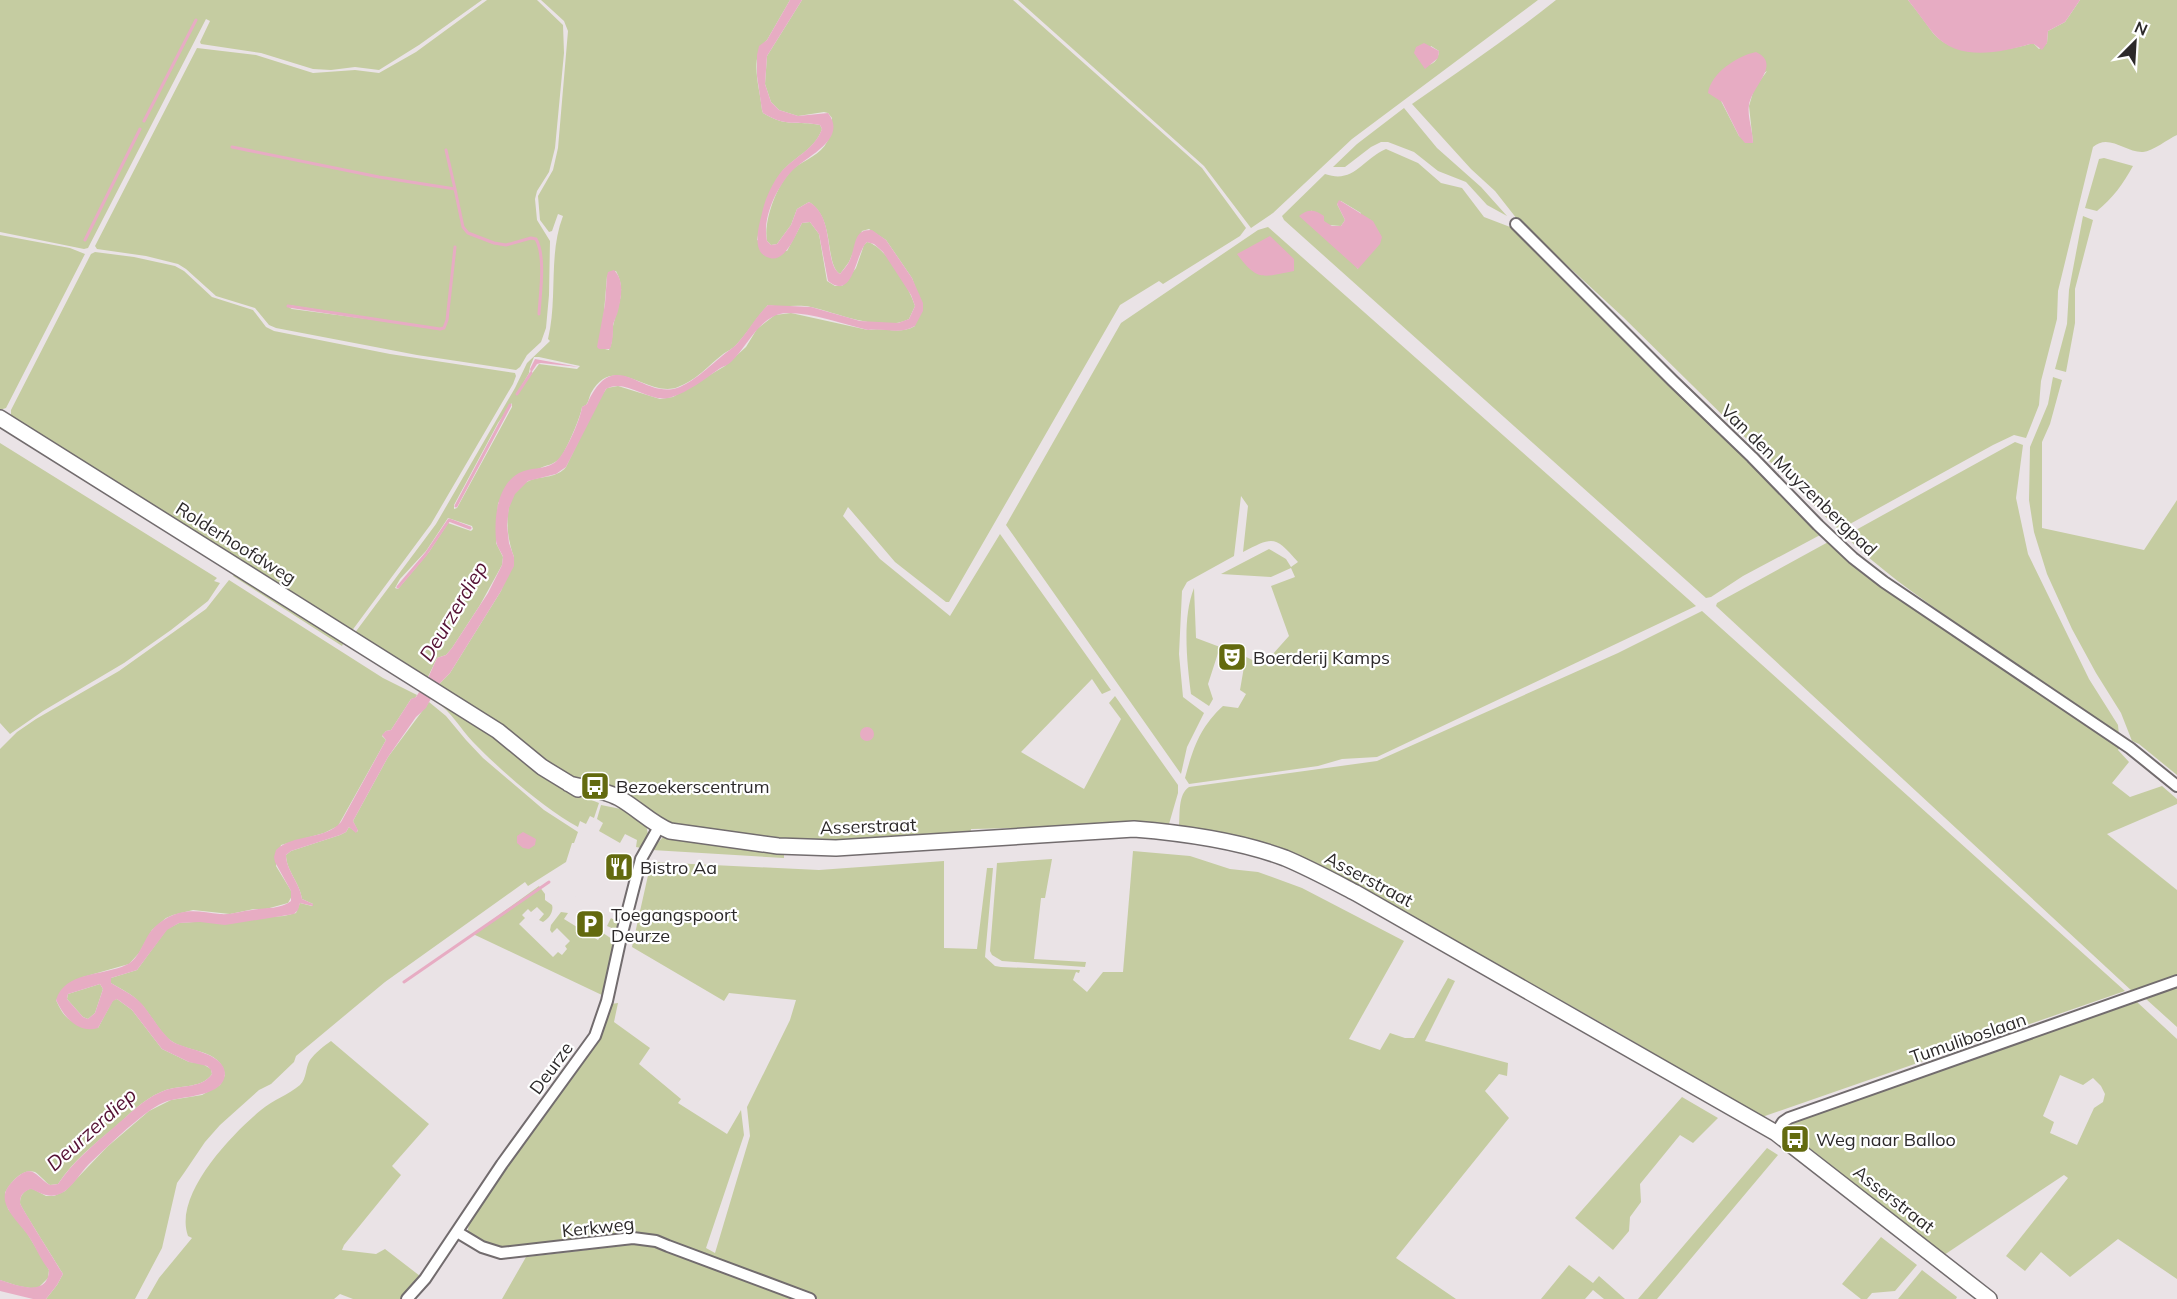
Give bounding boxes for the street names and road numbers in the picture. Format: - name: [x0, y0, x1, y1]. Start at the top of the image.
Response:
- street label: Van den Muyzenbergpad: [1716, 399, 1882, 561]
- street label: Rolderhoofdweg: [171, 497, 301, 589]
- street label: Asserstraat: [819, 813, 917, 839]
- street label: Asserstraat: [1321, 846, 1417, 912]
- street label: Tumuliboslaan: [1907, 1007, 2029, 1069]
- street label: Deurze: [524, 1037, 578, 1099]
- street label: Asserstraat: [1849, 1160, 1939, 1238]
- street label: Kerkweg: [561, 1212, 635, 1242]

